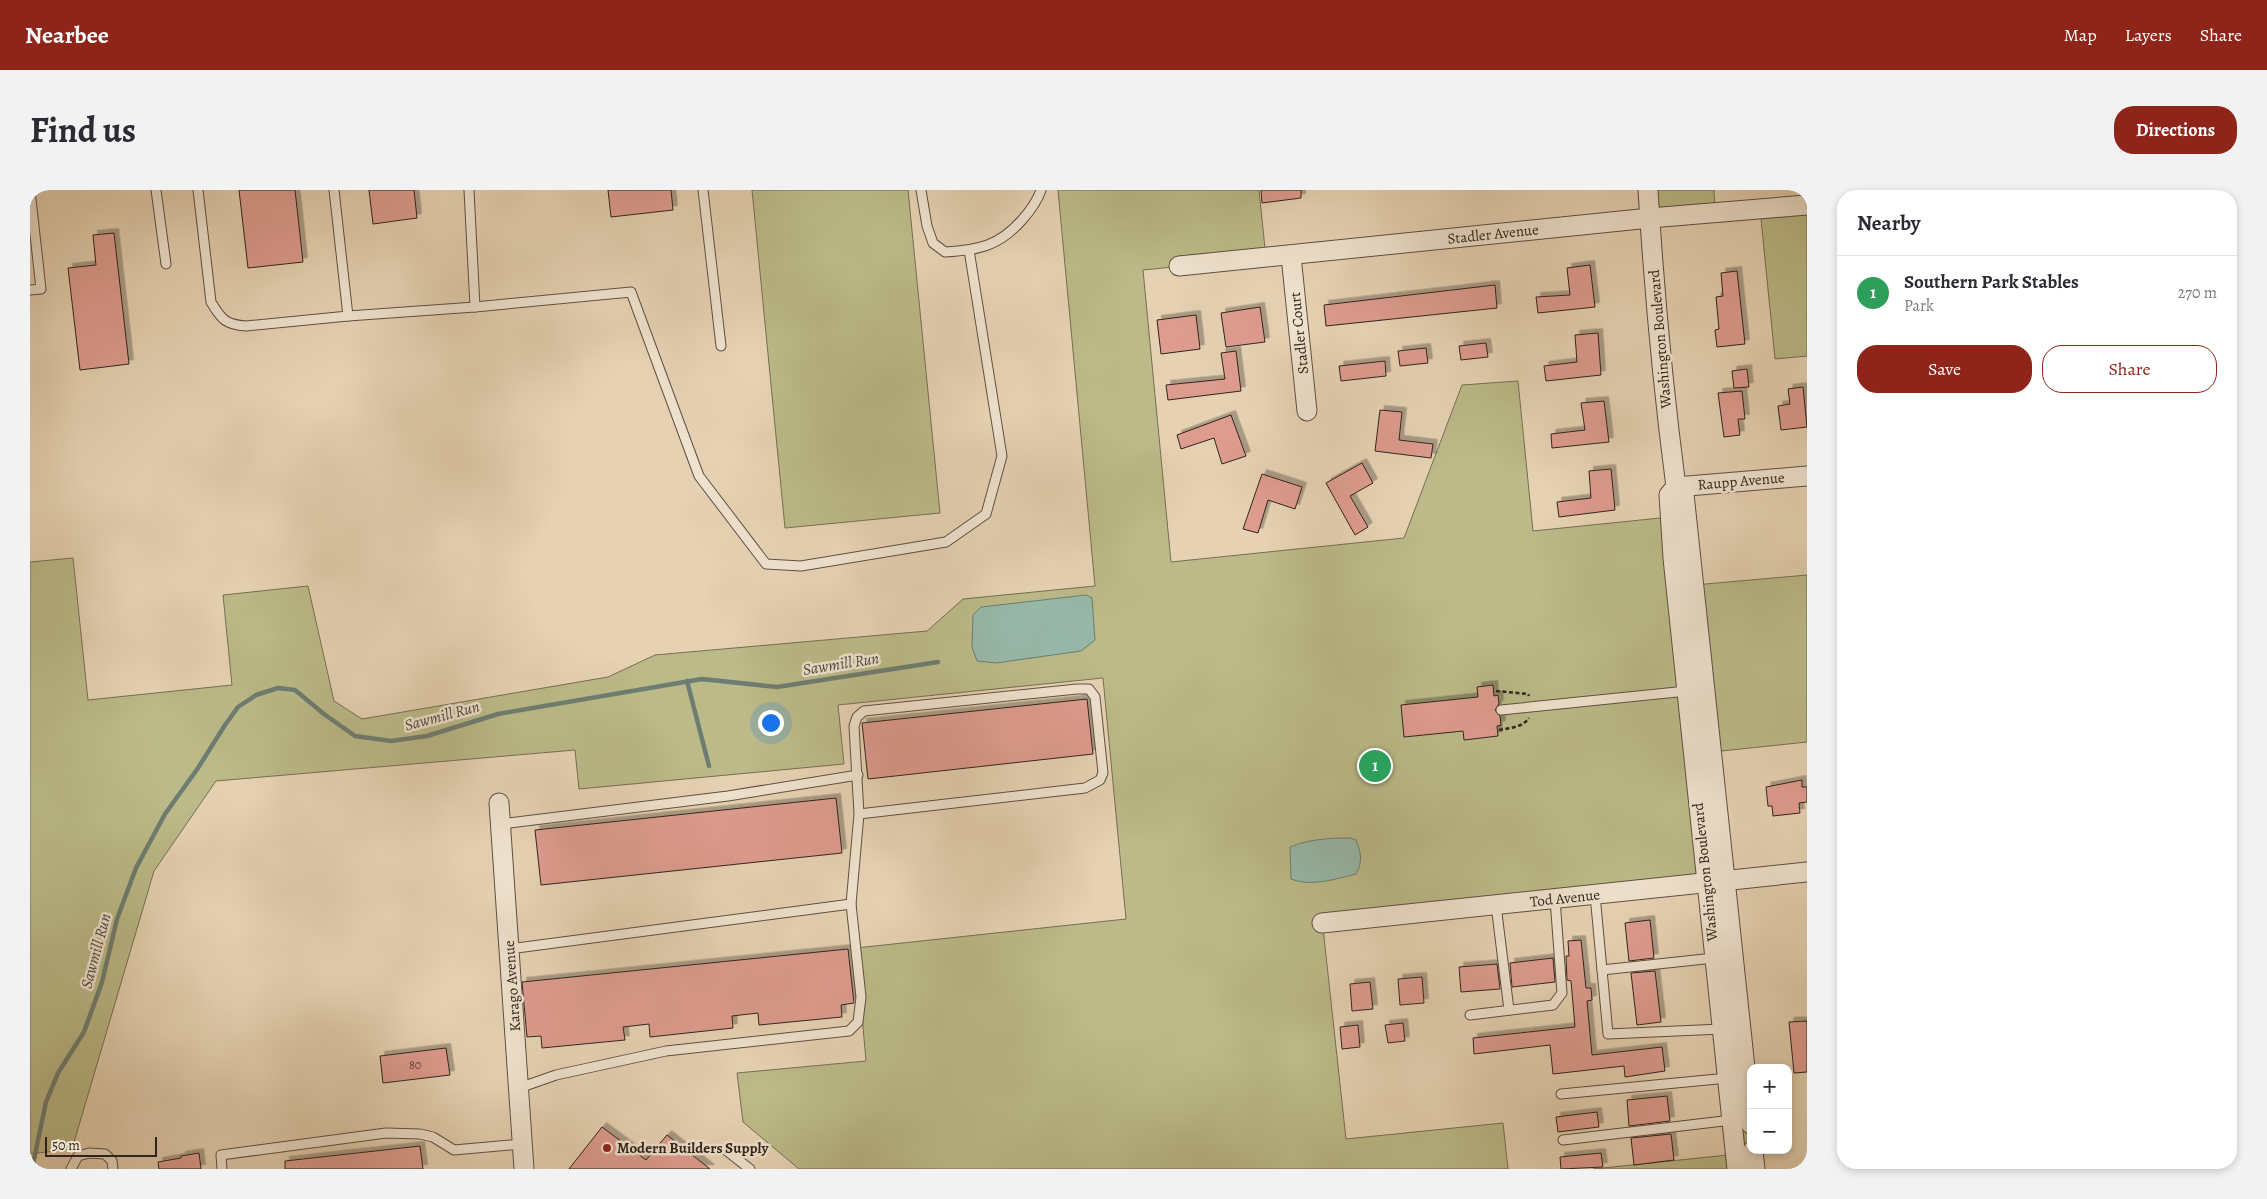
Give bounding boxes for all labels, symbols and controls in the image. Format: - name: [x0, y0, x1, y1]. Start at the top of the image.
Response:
- text: Nearbee: [25, 19, 109, 51]
- text: Map: [2064, 23, 2097, 47]
- text: Layers: [2125, 23, 2172, 47]
- text: Share: [2200, 23, 2242, 47]
- text: Find us: [30, 106, 136, 154]
- button: Directions: [2114, 106, 2237, 154]
- text: Nearby: [1857, 209, 1920, 237]
- street label: Stadler Avenue: [1446, 219, 1540, 249]
- street label: Washington Boulevard: [1644, 268, 1676, 410]
- text: Southern Park Stables: [1904, 269, 2079, 295]
- text: 1: [1870, 282, 1876, 304]
- text: 270 m: [2178, 282, 2217, 304]
- street label: Stadler Court: [1285, 291, 1313, 375]
- text: Park: [1904, 295, 1934, 317]
- button: Save: [1857, 345, 2032, 393]
- button: Share: [2042, 345, 2217, 393]
- street label: Raupp Avenue: [1697, 467, 1786, 495]
- water label: Sawmill Run: [801, 647, 881, 681]
- water label: Sawmill Run: [402, 695, 482, 737]
- your location: [758, 710, 784, 736]
- pin: 1: [1359, 747, 1391, 785]
- street label: Washington Boulevard: [1688, 801, 1722, 943]
- street label: Tod Avenue: [1529, 884, 1601, 912]
- water label: Sawmill Run: [75, 911, 117, 991]
- street label: Karago Avenue: [499, 939, 525, 1032]
- house number: 80: [409, 1057, 421, 1073]
- map controls: [1747, 1064, 1792, 1154]
- button: +: [1747, 1064, 1792, 1109]
- button: −: [1747, 1109, 1792, 1154]
- scale bar: [45, 1134, 158, 1157]
- text: 50 m: [52, 1136, 80, 1155]
- place label: Modern Builders Supply: [617, 1138, 769, 1158]
- marker: Modern Builders Supply: [601, 1142, 613, 1154]

